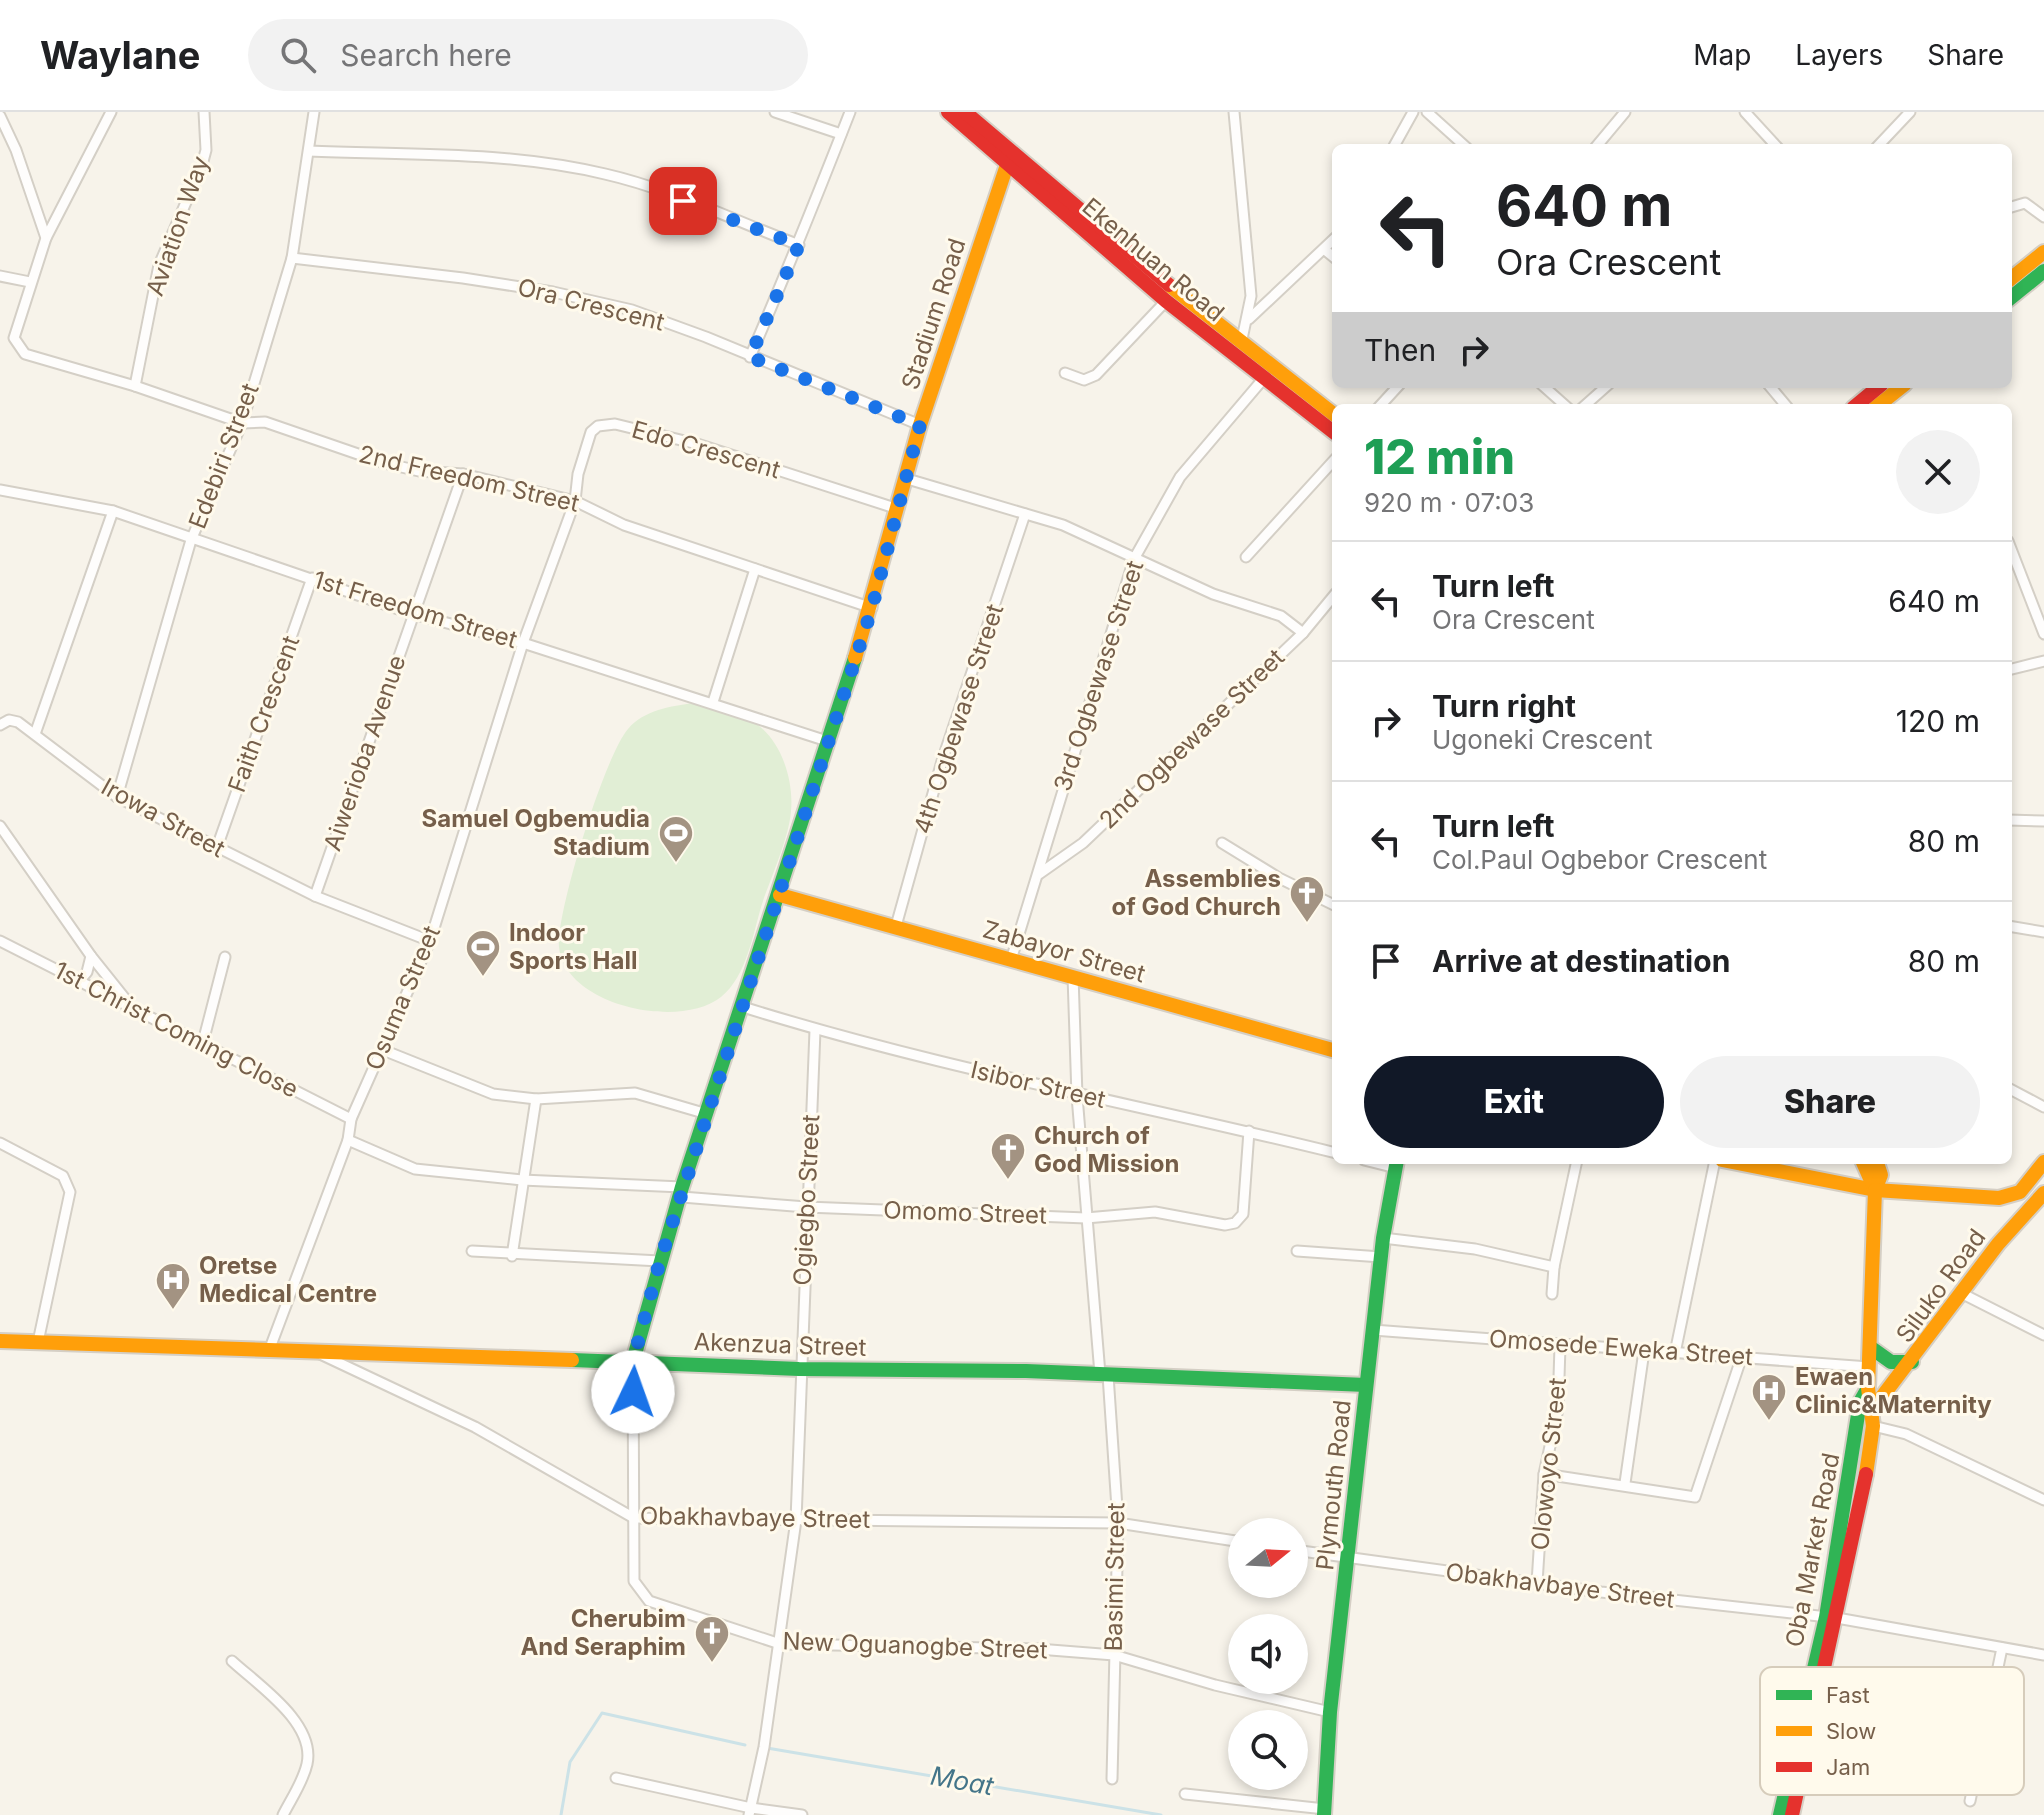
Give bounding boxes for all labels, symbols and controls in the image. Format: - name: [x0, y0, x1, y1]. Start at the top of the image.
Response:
- search box: [248, 19, 808, 91]
- text: Waylane: [40, 32, 200, 78]
- icon: search: [276, 33, 320, 77]
- text: Search here: [340, 37, 512, 73]
- text: Map: [1693, 38, 1751, 72]
- text: Layers: [1795, 38, 1883, 72]
- text: Share: [1927, 38, 2004, 72]
- street label: Aviation Way: [140, 152, 215, 299]
- pin: [649, 167, 717, 235]
- text: 640 m: [1496, 172, 1672, 240]
- icon: left: [1364, 176, 1468, 280]
- icon: arrive: [661, 179, 705, 223]
- street label: Ekenhuan Road: [1077, 192, 1230, 327]
- street label: Stadium Road: [895, 235, 972, 393]
- text: Ora Crescent: [1496, 240, 1721, 284]
- street label: Ora Crescent: [515, 272, 668, 337]
- icon: right: [1452, 328, 1496, 372]
- text: Then: [1364, 332, 1436, 368]
- street label: Edebiri Street: [183, 379, 265, 533]
- street label: Edo Crescent: [629, 415, 784, 485]
- text: 12 min: [1364, 427, 1515, 486]
- button: close: [1896, 430, 1980, 514]
- street label: 2nd Freedom Street: [356, 439, 582, 518]
- text: 920 m · 07:03: [1364, 487, 1534, 518]
- street label: 3rd Ogbewase Street: [1048, 557, 1150, 795]
- street label: 1st Freedom Street: [310, 565, 521, 654]
- text: Turn left: [1432, 568, 1554, 604]
- icon: left: [1364, 579, 1408, 623]
- text: 640 m: [1888, 583, 1980, 619]
- street label: 4th Ogbewase Street: [908, 600, 1009, 837]
- text: Ora Crescent: [1432, 604, 1595, 635]
- street label: Faith Crescent: [222, 632, 305, 796]
- street label: 2nd Ogbewase Street: [1093, 643, 1290, 834]
- street label: Aiwerioba Avenue: [317, 651, 412, 854]
- text: Turn right: [1432, 688, 1576, 724]
- icon: right: [1364, 699, 1408, 743]
- text: 120 m: [1896, 703, 1980, 739]
- text: Ugoneki Crescent: [1432, 724, 1652, 755]
- street label: Irowa Street: [96, 772, 230, 863]
- place label: Samuel Ogbemudia Stadium: [422, 804, 650, 861]
- text: Turn left: [1432, 808, 1554, 844]
- sports icon: Samuel Ogbemudia Stadium: [657, 814, 695, 864]
- icon: left: [1364, 819, 1408, 863]
- text: 80 m: [1908, 823, 1980, 859]
- text: Col.Paul Ogbebor Crescent: [1432, 844, 1767, 875]
- place label: Assemblies of God Church: [1112, 864, 1281, 921]
- church icon: Assemblies of God Church: [1288, 874, 1326, 924]
- street label: Zabayor Street: [980, 914, 1149, 989]
- place label: Indoor Sports Hall: [509, 918, 637, 975]
- street label: Osuma Street: [359, 921, 446, 1074]
- sports icon: Indoor Sports Hall: [464, 928, 502, 978]
- icon: arrive: [1364, 939, 1408, 983]
- text: Arrive at destination: [1432, 943, 1730, 979]
- text: 80 m: [1908, 943, 1980, 979]
- street label: 1st Christ Coming Close: [49, 955, 303, 1104]
- street label: Isibor Street: [968, 1055, 1109, 1114]
- button: Exit: [1364, 1056, 1664, 1148]
- button: Share: [1680, 1056, 1980, 1148]
- street label: Ogiegbo Street: [788, 1114, 825, 1286]
- place label: Church of God Mission: [1034, 1121, 1179, 1178]
- church icon: Church of God Mission: [989, 1131, 1027, 1181]
- street label: Omomo Street: [883, 1195, 1047, 1230]
- street label: Siluko Road: [1890, 1223, 1991, 1348]
- place label: Oretse Medical Centre: [199, 1251, 377, 1308]
- hospital icon: Oretse Medical Centre: [154, 1261, 192, 1311]
- street label: Omosede Eweka Street: [1488, 1324, 1754, 1371]
- street label: Akenzua Street: [693, 1327, 867, 1362]
- position arrow: [591, 1350, 675, 1434]
- place label: Ewaen Clinic&Maternity: [1795, 1362, 1992, 1419]
- hospital icon: Ewaen Clinic&Maternity: [1750, 1372, 1788, 1422]
- street label: Olowoyo Street: [1525, 1376, 1572, 1552]
- street label: Plymouth Road: [1310, 1398, 1357, 1572]
- street label: Oba Market Road: [1779, 1450, 1846, 1649]
- street label: Obakhavbaye Street: [640, 1501, 871, 1534]
- street label: Basimi Street: [1099, 1502, 1130, 1652]
- north arrow: [1228, 1518, 1308, 1598]
- map controls: [1228, 1518, 1308, 1790]
- street label: Obakhavbaye Street: [1444, 1557, 1676, 1614]
- place label: Cherubim And Seraphim: [520, 1604, 686, 1661]
- church icon: Cherubim And Seraphim: [693, 1614, 731, 1664]
- button: sound: [1228, 1614, 1308, 1694]
- street label: New Oguanogbe Street: [782, 1626, 1048, 1665]
- legend: [1760, 1667, 2024, 1795]
- text: Fast: [1826, 1682, 1870, 1708]
- button: search: [1228, 1710, 1308, 1790]
- text: Slow: [1826, 1718, 1876, 1744]
- text: Jam: [1826, 1754, 1870, 1780]
- water label: Moat: [928, 1760, 997, 1801]

